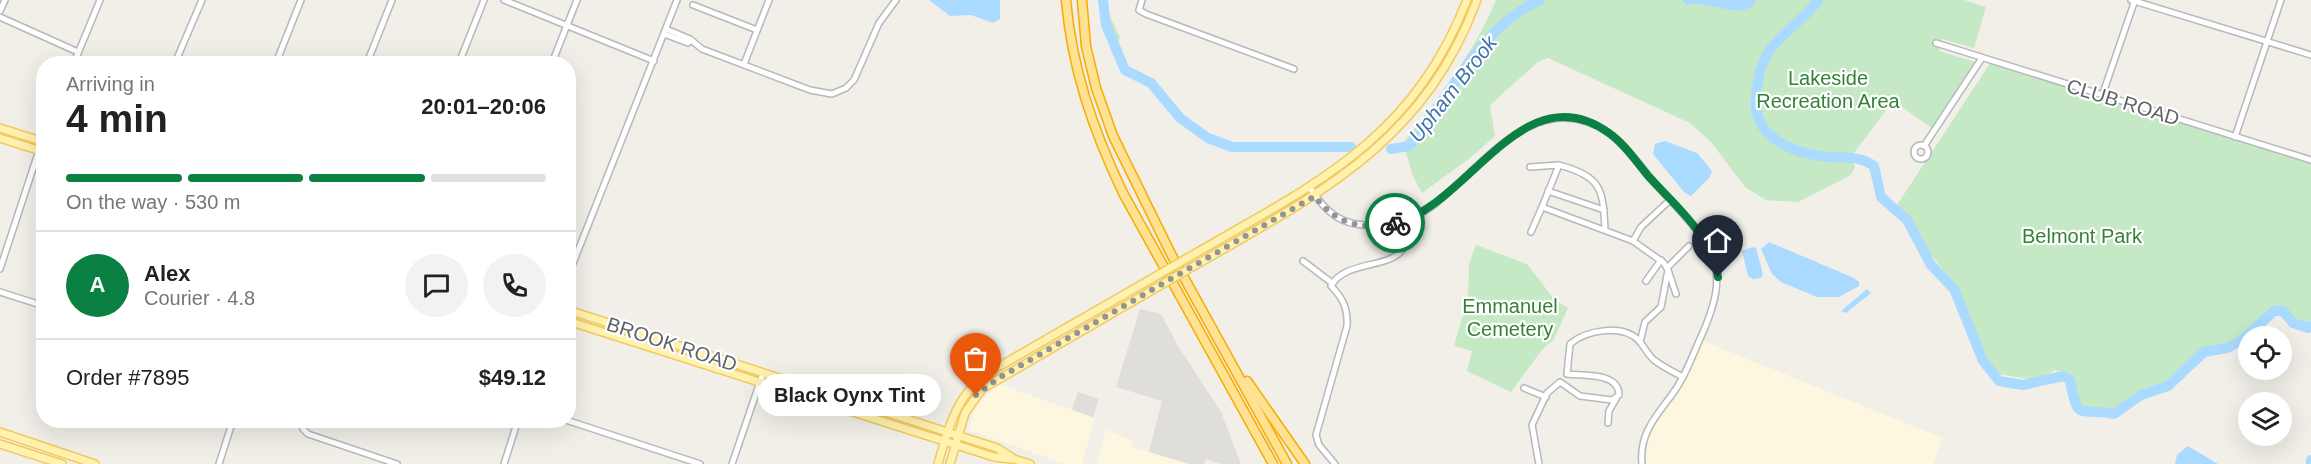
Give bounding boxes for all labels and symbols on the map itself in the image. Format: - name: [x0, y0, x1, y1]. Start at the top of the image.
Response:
- water label: Upham Brook: [1404, 30, 1502, 146]
- park label: Lakeside Recreation Area: [1756, 67, 1901, 112]
- street label: CLUB ROAD: [2064, 74, 2182, 130]
- courier: [1365, 193, 1425, 253]
- pin: [1692, 215, 1743, 277]
- park label: Belmont Park: [2022, 225, 2143, 247]
- park label: Emmanuel Cemetery: [1462, 295, 1558, 340]
- street label: BROOK ROAD: [604, 313, 740, 375]
- pin: [950, 333, 1001, 395]
- callout: Black Oynx Tint: [757, 374, 940, 416]

